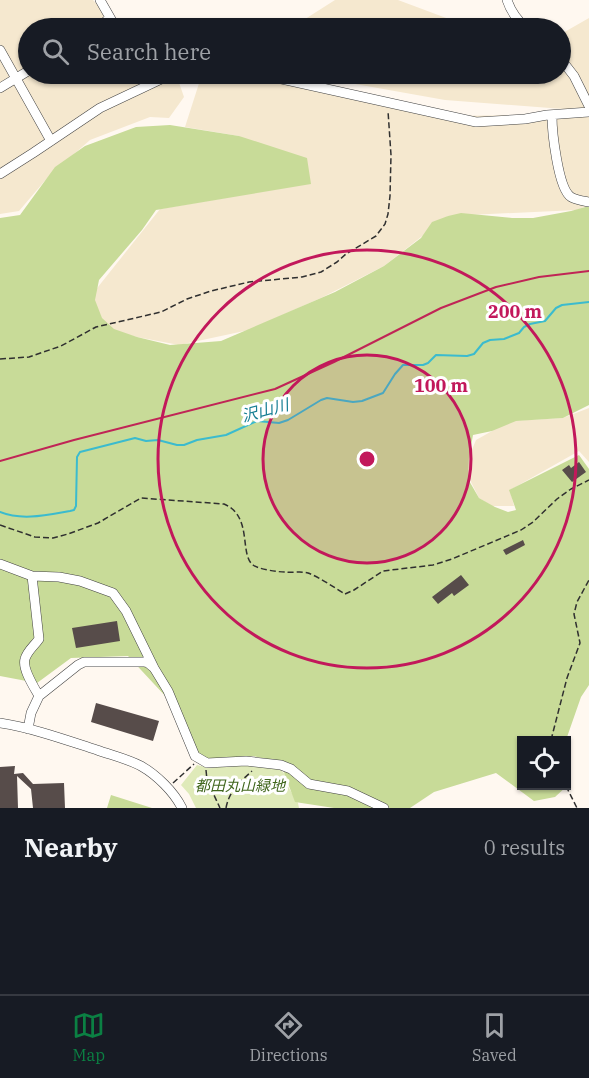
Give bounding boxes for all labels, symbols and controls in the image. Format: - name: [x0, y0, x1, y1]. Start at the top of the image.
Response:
- search box: [18, 18, 571, 84]
- icon: search: [39, 35, 72, 68]
- text: Search here: [87, 37, 211, 66]
- text: 200 m: [488, 300, 543, 323]
- text: 100 m: [414, 374, 469, 397]
- water label: 沢山川: [239, 394, 293, 426]
- centre of rings: [357, 449, 377, 469]
- map controls: [517, 736, 571, 790]
- button: locate: [517, 736, 571, 790]
- park label: 都田丸山緑地: [195, 776, 287, 795]
- text: Nearby: [24, 830, 118, 864]
- text: 0 results: [484, 834, 565, 861]
- tab: Map: [72, 1009, 105, 1065]
- tab: Directions: [250, 1009, 328, 1065]
- tab: Saved: [472, 1009, 517, 1065]

